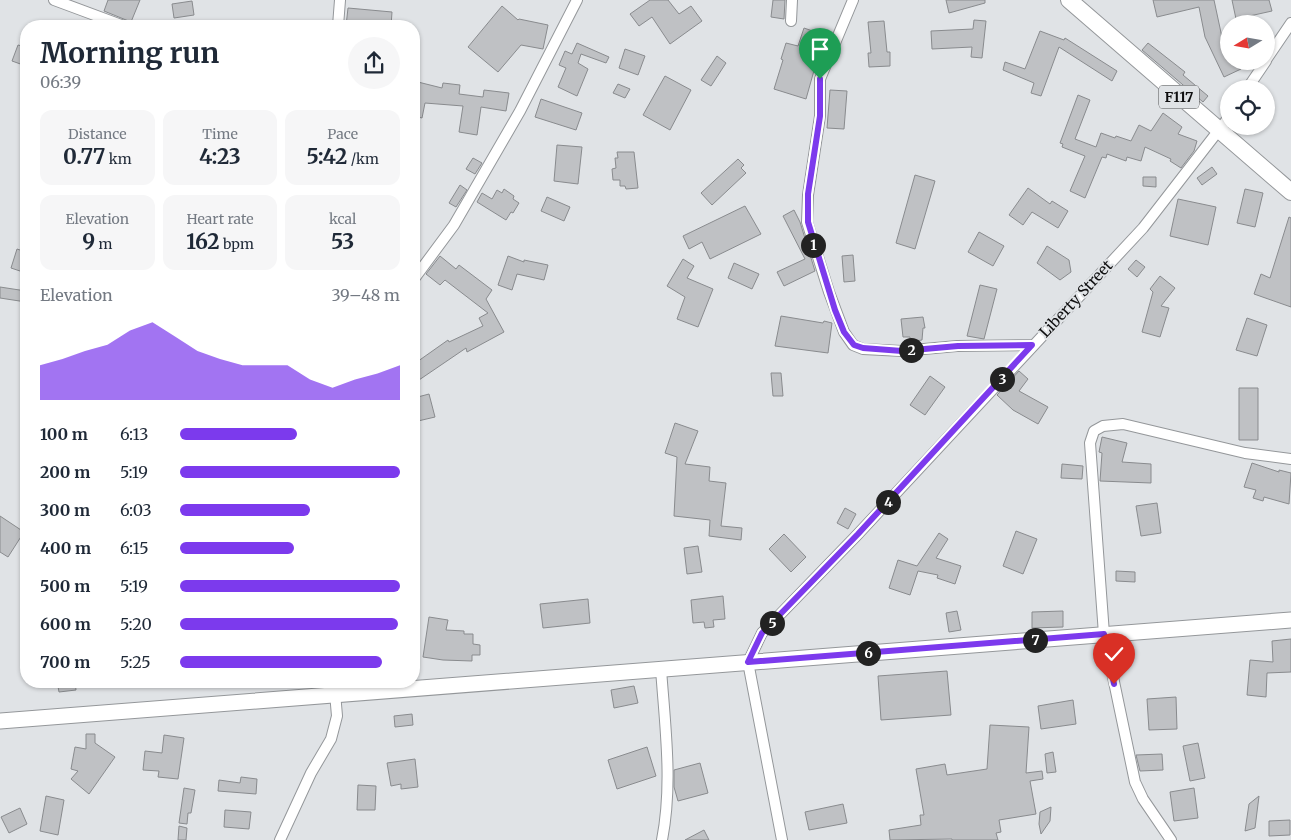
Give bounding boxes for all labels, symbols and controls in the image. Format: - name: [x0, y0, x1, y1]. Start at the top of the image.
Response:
- north arrow: [1220, 15, 1275, 70]
- map controls: [1220, 15, 1275, 135]
- pin: [799, 28, 841, 79]
- text: Morning run: [40, 35, 219, 71]
- icon: arrive: [806, 35, 834, 63]
- button: share: [348, 37, 400, 89]
- text: 06:39: [40, 72, 81, 92]
- button: locate: [1220, 80, 1275, 135]
- road number: F117: [1159, 85, 1199, 108]
- text: Distance: [68, 125, 127, 143]
- text: Time: [202, 125, 238, 143]
- text: Pace: [327, 125, 358, 143]
- text: 0.77: [63, 143, 105, 170]
- text: 4:23: [199, 143, 241, 170]
- text: 5:42: [306, 143, 347, 170]
- text: km: [105, 150, 132, 168]
- text: /km: [347, 150, 379, 168]
- text: Elevation: [66, 210, 129, 228]
- text: Heart rate: [186, 210, 253, 228]
- text: kcal: [329, 210, 356, 228]
- text: 9: [82, 228, 95, 255]
- text: 162: [186, 228, 220, 255]
- text: 53: [331, 228, 354, 255]
- pin: 1: [800, 232, 826, 258]
- text: m: [95, 235, 112, 253]
- text: bpm: [220, 235, 254, 253]
- text: 1: [810, 236, 817, 254]
- street label: Liberty Street: [1035, 256, 1116, 341]
- text: Elevation: [40, 285, 113, 305]
- text: 39–48 m: [331, 285, 400, 305]
- pin: 2: [898, 338, 924, 362]
- text: 2: [907, 341, 916, 359]
- pin: 3: [990, 366, 1014, 392]
- text: 3: [998, 370, 1007, 388]
- text: 100 m: [40, 424, 88, 444]
- text: 6:13: [120, 424, 148, 444]
- text: 200 m: [40, 462, 90, 482]
- text: 5:19: [120, 462, 148, 482]
- pin: 4: [876, 490, 900, 514]
- text: 4: [884, 493, 893, 511]
- text: 300 m: [40, 500, 90, 520]
- text: 6:03: [120, 500, 152, 520]
- text: 400 m: [40, 538, 91, 558]
- text: 6:15: [120, 538, 149, 558]
- text: 500 m: [40, 576, 90, 596]
- text: 5:19: [120, 576, 148, 596]
- pin: 5: [760, 610, 784, 636]
- text: 600 m: [40, 614, 91, 634]
- text: 5:20: [120, 614, 152, 634]
- text: 5: [768, 614, 777, 632]
- pin: 7: [1022, 628, 1048, 652]
- text: 7: [1031, 631, 1040, 649]
- pin: [1093, 633, 1135, 684]
- pin: 6: [856, 640, 880, 666]
- icon: check: [1100, 640, 1128, 668]
- text: 6: [864, 644, 873, 662]
- text: 700 m: [40, 652, 90, 672]
- text: 5:25: [120, 652, 151, 672]

